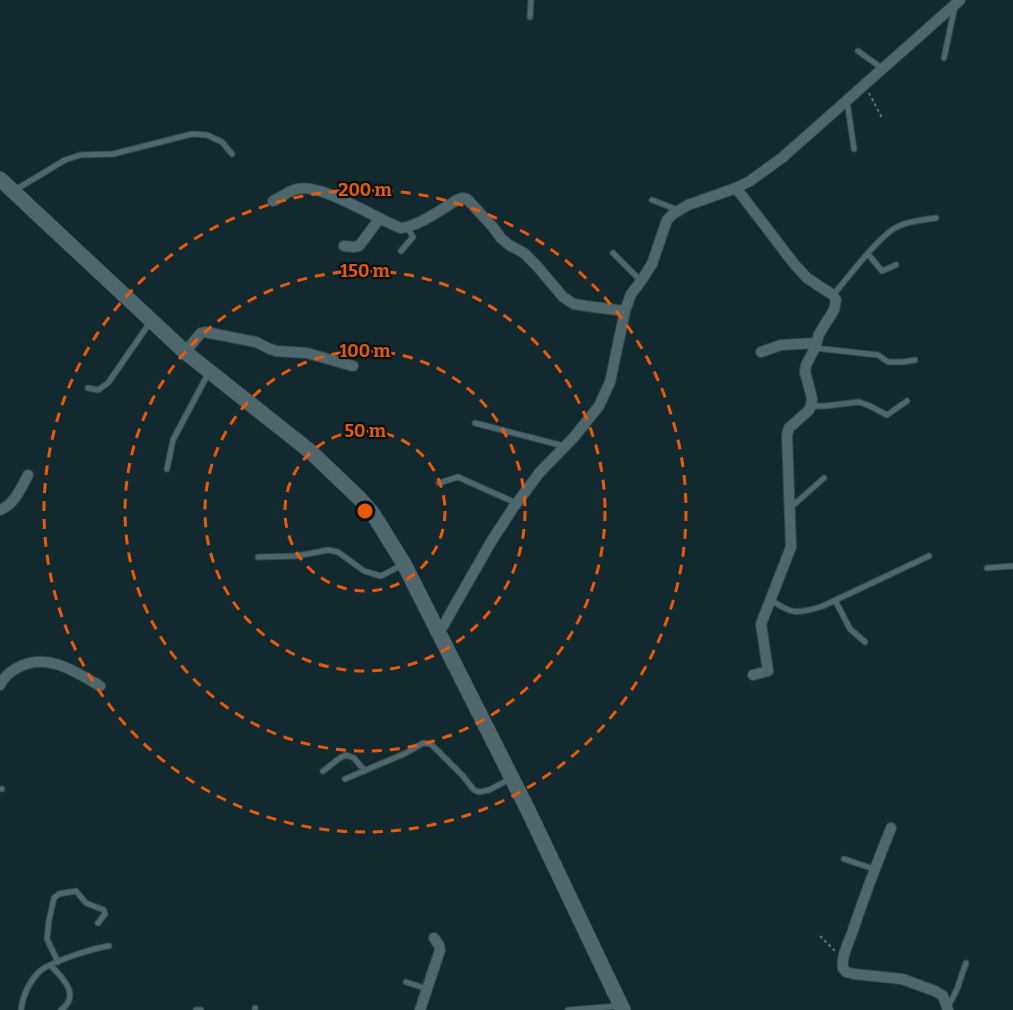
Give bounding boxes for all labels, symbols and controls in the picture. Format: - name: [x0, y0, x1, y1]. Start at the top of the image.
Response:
- text: 200 m: [338, 179, 392, 201]
- text: 150 m: [340, 260, 390, 282]
- text: 100 m: [339, 340, 391, 362]
- text: 50 m: [344, 420, 386, 442]
- centre of rings: [355, 501, 375, 521]

